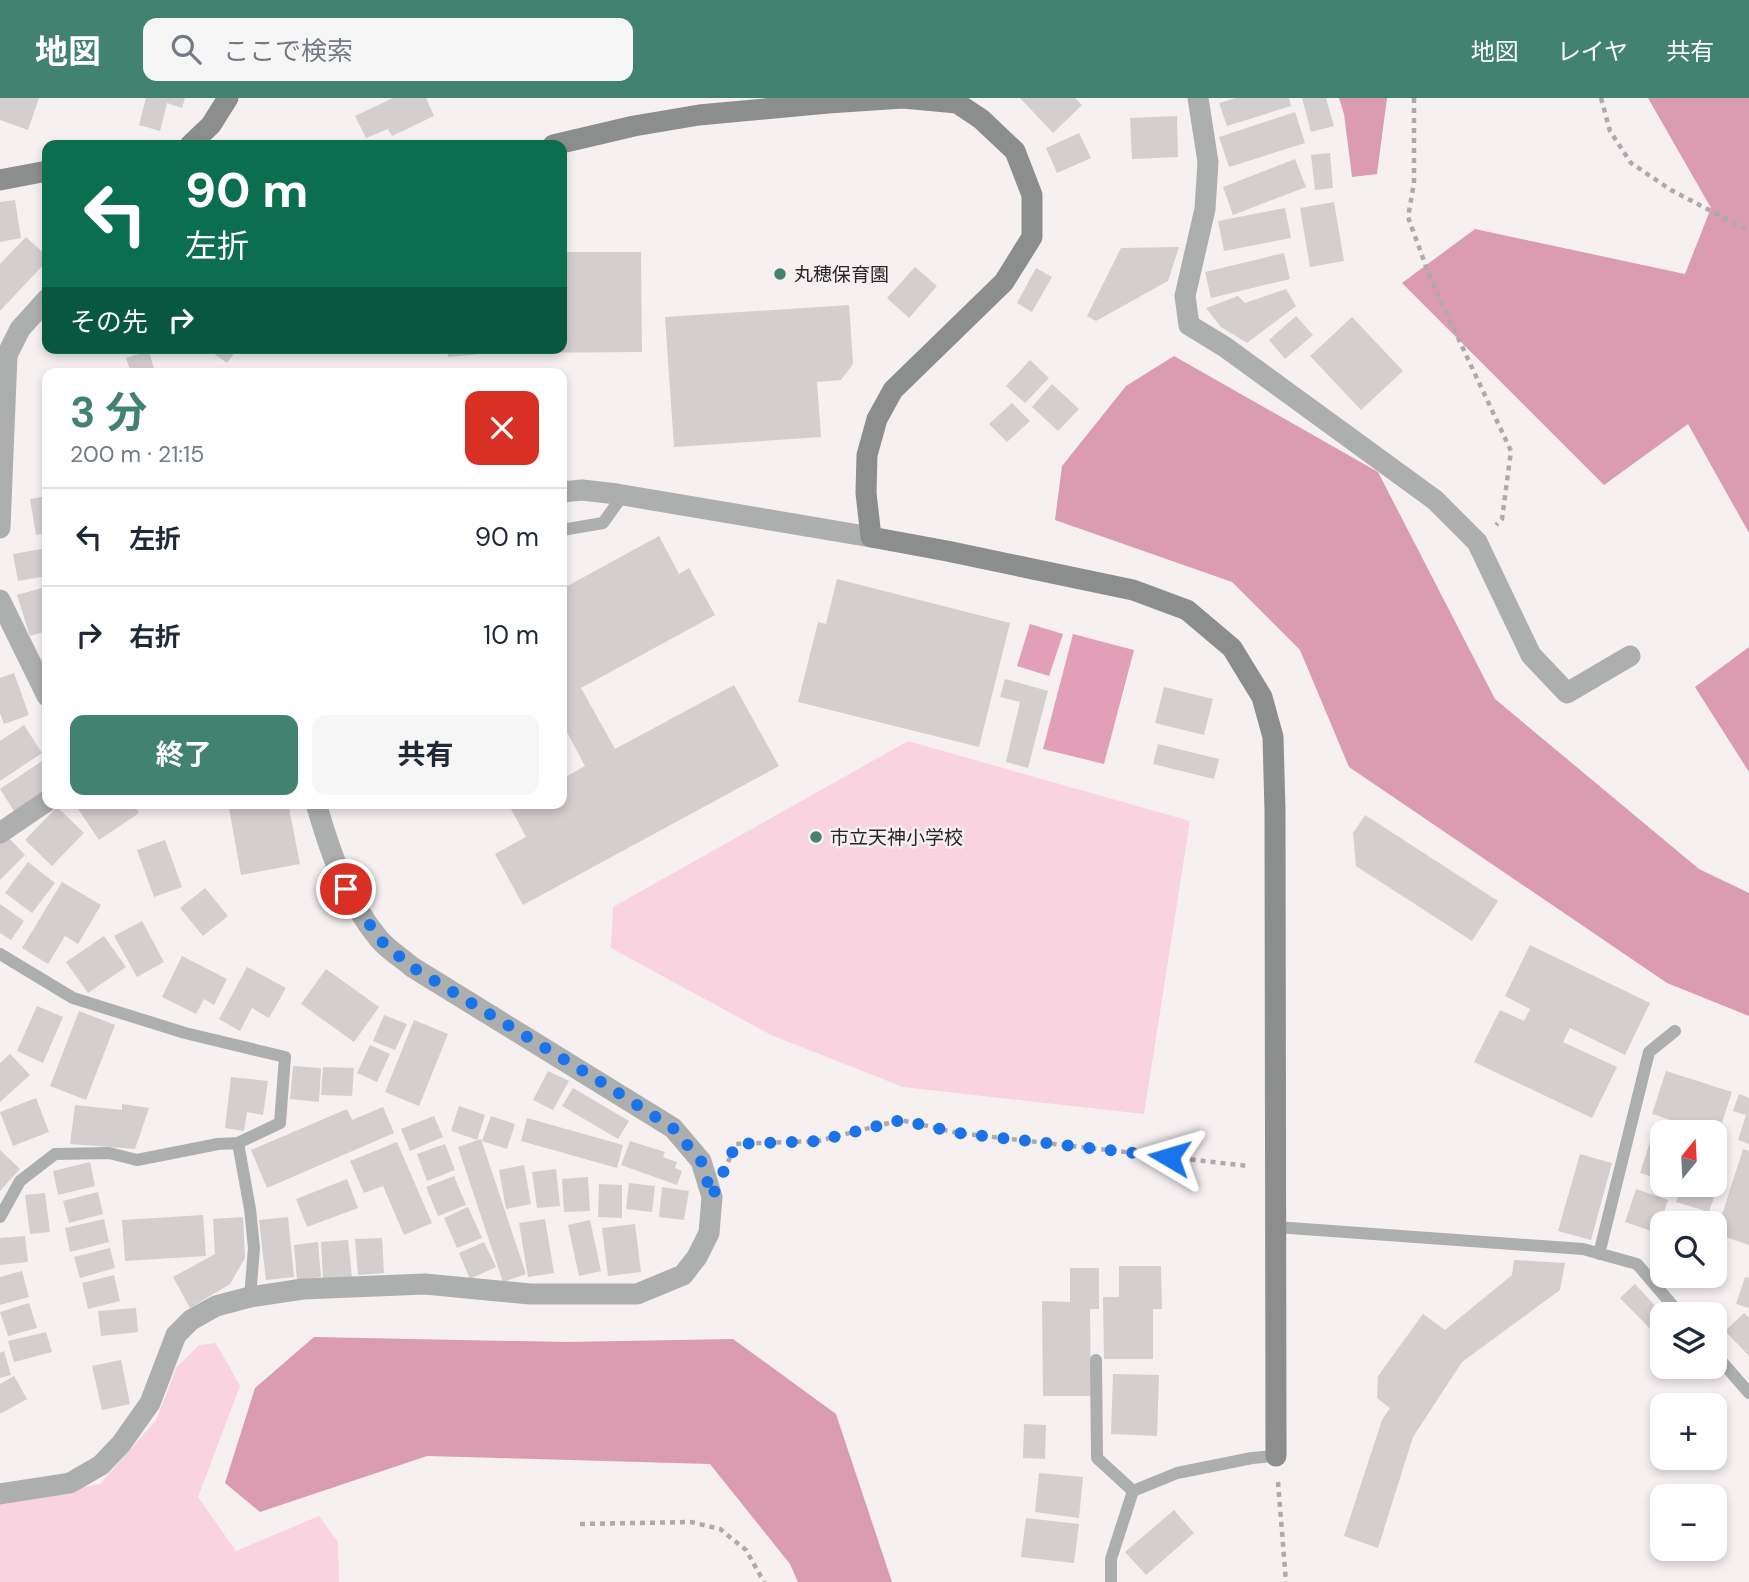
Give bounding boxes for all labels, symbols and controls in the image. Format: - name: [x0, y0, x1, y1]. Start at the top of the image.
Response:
- search box: [143, 18, 633, 81]
- text: 地図: [35, 30, 101, 73]
- icon: search: [167, 30, 205, 68]
- text: ここで検索: [223, 34, 353, 68]
- text: 地図: [1471, 36, 1519, 67]
- text: レイヤ: [1557, 36, 1628, 67]
- text: 共有: [1666, 36, 1714, 67]
- text: 90 m: [185, 158, 308, 222]
- icon: left: [70, 168, 161, 259]
- text: 左折: [185, 225, 249, 267]
- place label: 丸穂保育園: [794, 262, 889, 287]
- marker: 丸穂保育園: [772, 266, 788, 282]
- icon: right: [162, 301, 200, 339]
- text: その先: [70, 305, 148, 339]
- text: 3 分: [70, 385, 147, 440]
- button: close: [465, 391, 539, 465]
- text: 200 m · 21:15: [70, 439, 204, 469]
- icon: left: [70, 518, 108, 556]
- text: 90 m: [475, 520, 539, 554]
- text: 左折: [129, 522, 181, 556]
- icon: right: [70, 616, 108, 654]
- text: 10 m: [483, 618, 539, 652]
- text: 右折: [129, 620, 181, 654]
- button: 終了: [70, 715, 298, 795]
- button: 共有: [312, 715, 539, 795]
- place label: 市立天神小学校: [830, 825, 963, 850]
- marker: 市立天神小学校: [808, 829, 824, 845]
- pin: [316, 859, 376, 919]
- icon: arrive: [327, 870, 365, 908]
- position arrow: [1132, 1120, 1206, 1194]
- north arrow: [1650, 1120, 1727, 1197]
- map controls: [1650, 1120, 1727, 1561]
- button: search: [1650, 1211, 1727, 1288]
- button: layers: [1650, 1302, 1727, 1379]
- button: +: [1650, 1393, 1727, 1470]
- button: −: [1650, 1484, 1727, 1561]

